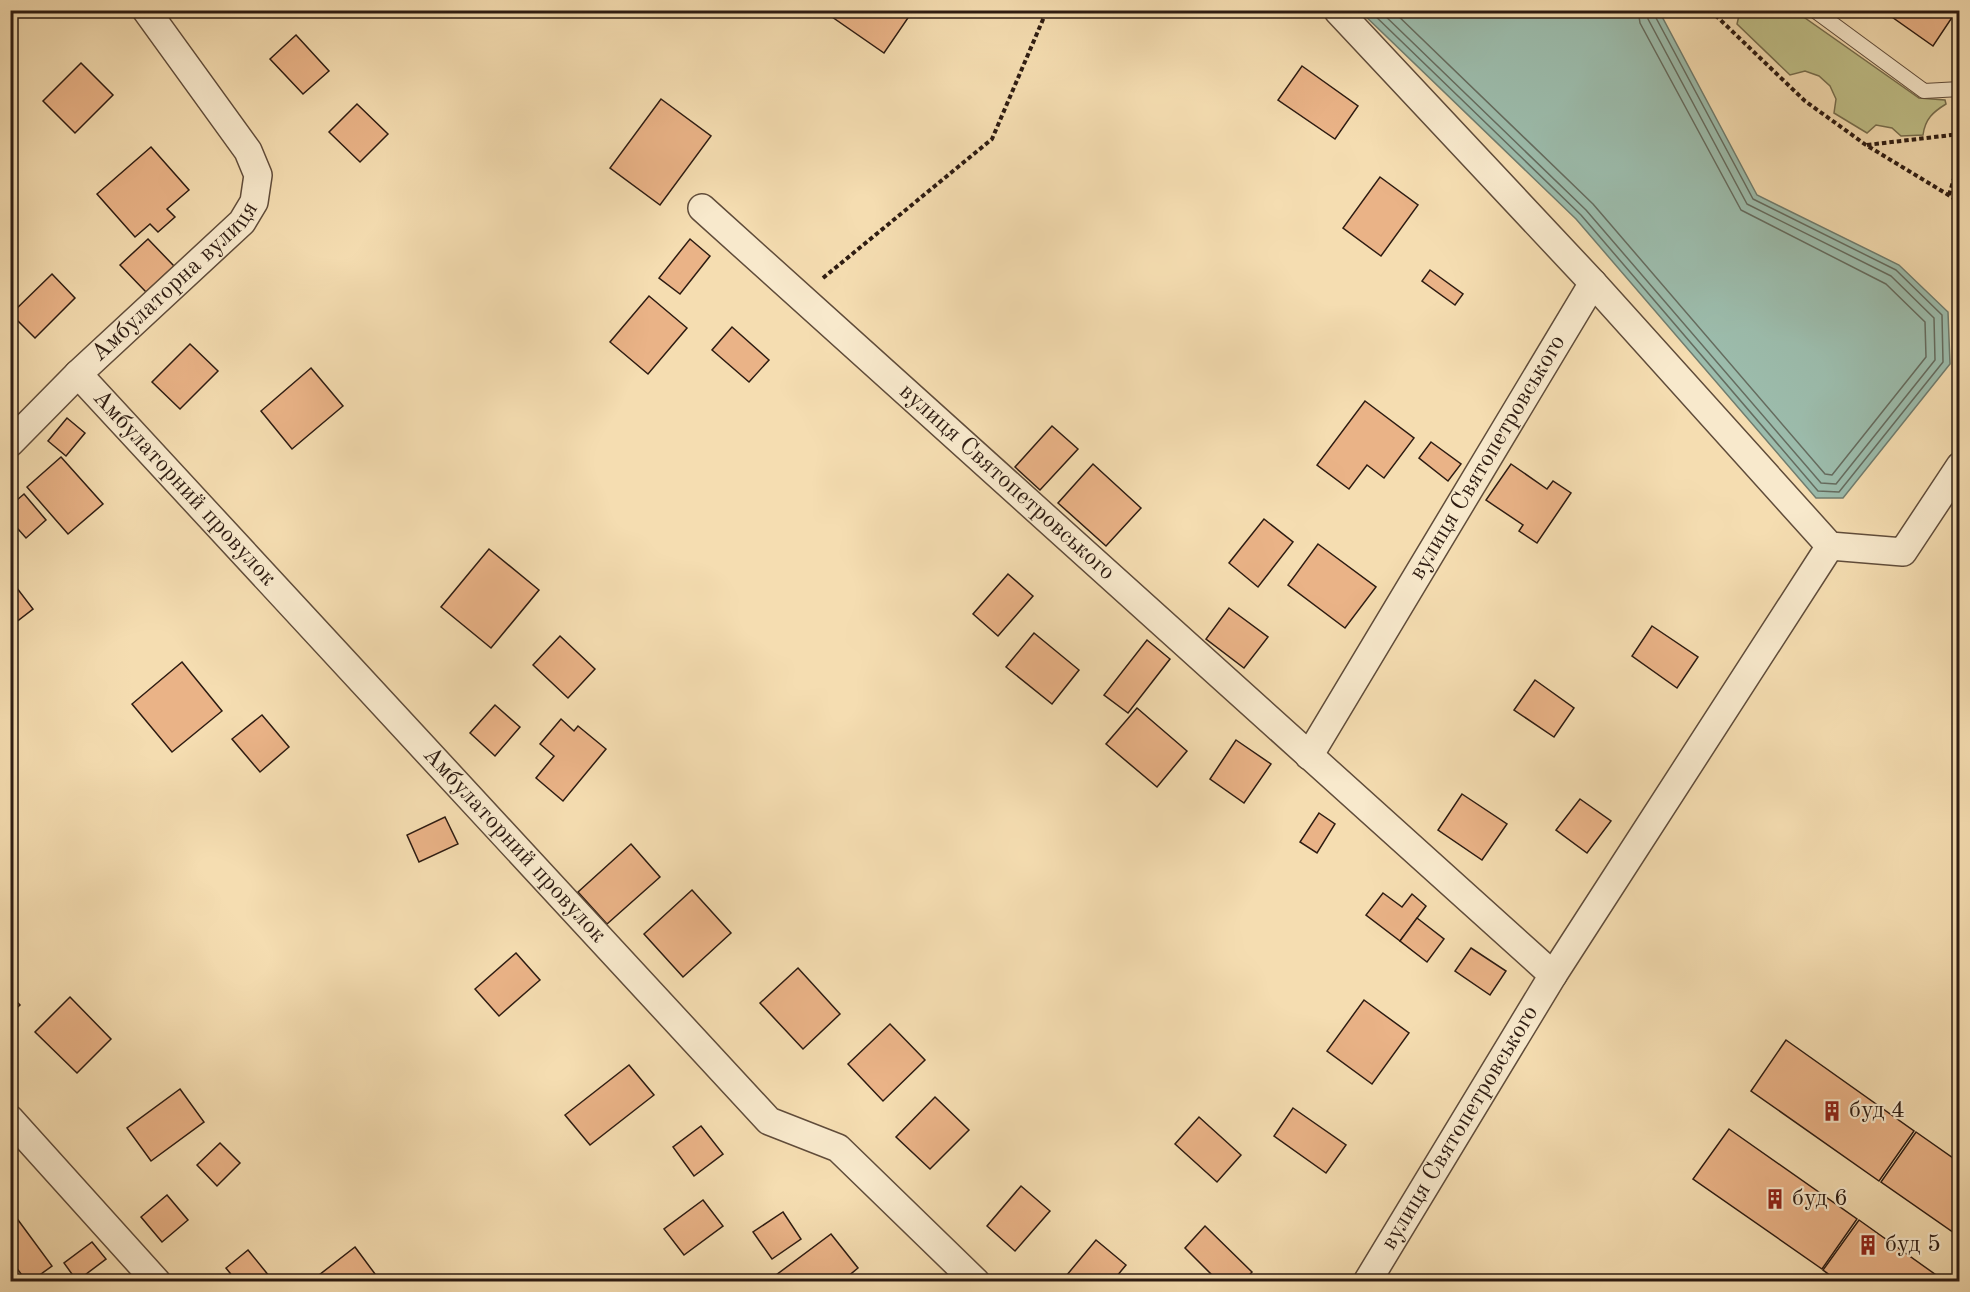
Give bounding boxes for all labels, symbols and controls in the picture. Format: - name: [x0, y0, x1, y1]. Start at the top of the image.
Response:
- street label: Амбулаторна вулиця: [87, 198, 263, 367]
- street label: вулиця Святопетровського: [1406, 331, 1571, 584]
- street label: вулиця Святопетровського: [894, 380, 1119, 585]
- street label: Амбулаторний провулок: [88, 386, 280, 591]
- street label: Амбулаторний провулок: [418, 743, 610, 948]
- street label: вулиця Святопетровського: [1377, 1002, 1543, 1254]
- building icon: буд 4: [1820, 1099, 1844, 1123]
- place label: буд 4: [1849, 1099, 1905, 1123]
- building icon: буд 6: [1763, 1187, 1787, 1211]
- place label: буд 6: [1792, 1187, 1848, 1211]
- building icon: буд 5: [1856, 1233, 1880, 1257]
- place label: буд 5: [1885, 1233, 1941, 1257]

